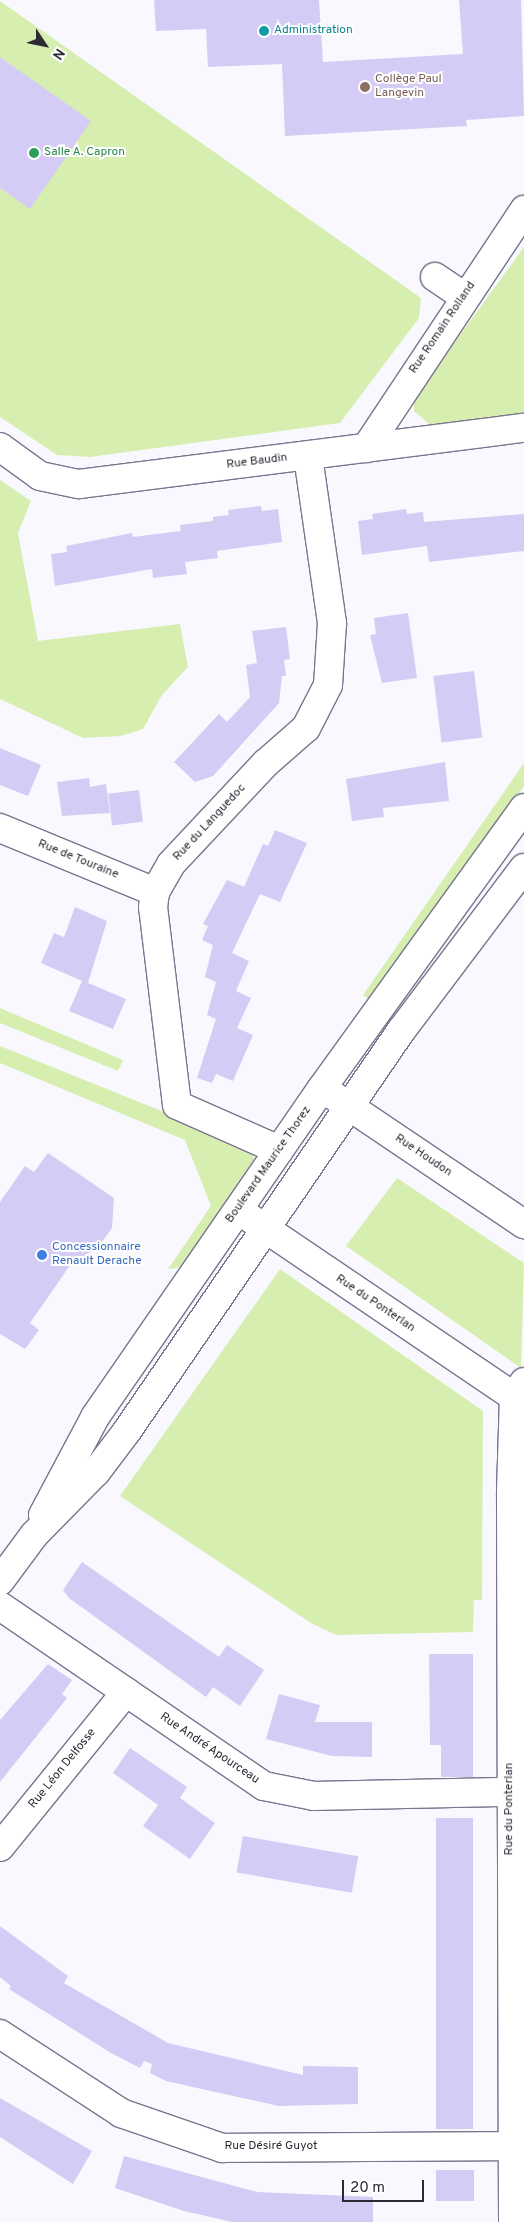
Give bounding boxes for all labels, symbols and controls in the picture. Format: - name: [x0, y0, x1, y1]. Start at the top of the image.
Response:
- north arrow: [20, 20, 70, 70]
- place label: Administration: [274, 24, 353, 38]
- marker: Administration: [258, 25, 270, 37]
- text: N: [48, 45, 68, 63]
- place label: Collège Paul Langevin: [375, 73, 442, 101]
- marker: Collège Paul Langevin: [359, 81, 371, 93]
- place label: Salle A. Capron: [44, 146, 125, 160]
- marker: Salle A. Capron: [28, 147, 40, 159]
- street label: Rue Romain Rolland: [407, 279, 479, 377]
- street label: Rue Baudin: [226, 451, 288, 473]
- street label: Rue du Languedoc: [171, 782, 249, 864]
- street label: Rue de Touraine: [35, 837, 121, 883]
- street label: Boulevard Maurice Thorez: [223, 1104, 315, 1226]
- street label: Rue Houdon: [392, 1132, 454, 1180]
- place label: Concessionnaire Renault Derache: [52, 1241, 142, 1269]
- marker: Concessionnaire Renault Derache: [36, 1249, 48, 1261]
- street label: Rue du Ponterlan: [332, 1272, 418, 1336]
- street label: Rue André Apourceau: [156, 1710, 262, 1788]
- street label: Rue Léon Delfosse: [26, 1726, 100, 1812]
- street label: Rue du Ponterlan: [503, 1763, 517, 1855]
- street label: Rue Désiré Guyot: [224, 2140, 318, 2154]
- scale bar: [344, 2170, 426, 2202]
- text: 20 m: [350, 2179, 385, 2198]

